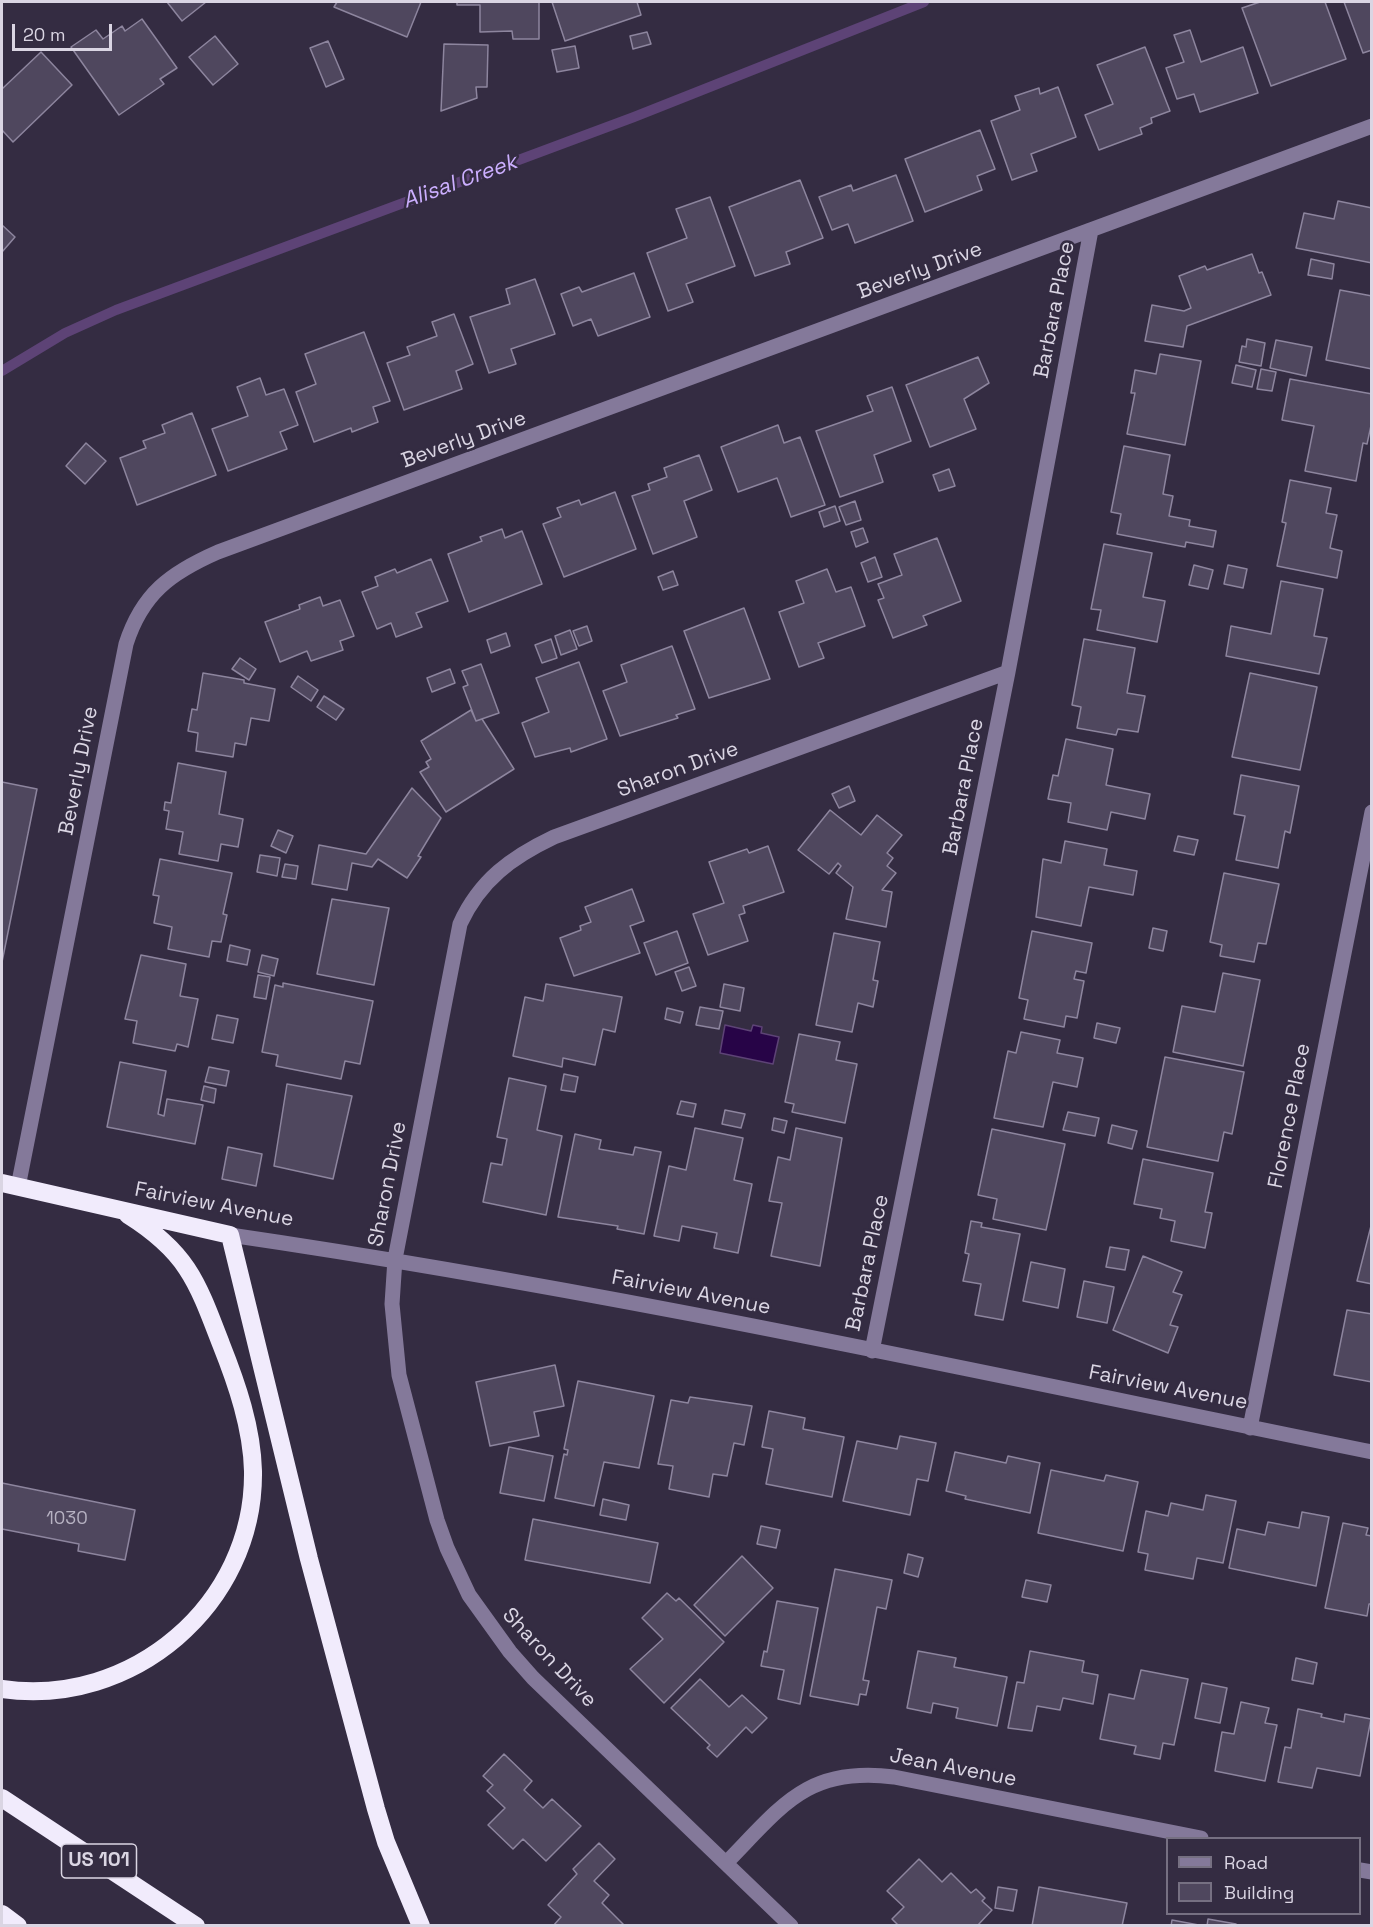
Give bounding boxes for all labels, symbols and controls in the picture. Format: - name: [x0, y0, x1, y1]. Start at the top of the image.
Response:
- scale bar: [15, 12, 116, 50]
- text: 20 m: [23, 23, 66, 46]
- water label: Alisal Creek: [399, 149, 521, 215]
- street label: Beverly Drive: [854, 237, 986, 305]
- street label: Barbara Place: [1029, 239, 1081, 381]
- street label: Beverly Drive: [398, 406, 530, 474]
- street label: Beverly Drive: [54, 704, 104, 838]
- street label: Barbara Place: [938, 716, 990, 858]
- street label: Sharon Drive: [614, 736, 742, 804]
- street label: Florence Place: [1264, 1041, 1316, 1191]
- street label: Sharon Drive: [364, 1119, 412, 1249]
- street label: Fairview Avenue: [132, 1177, 296, 1233]
- street label: Barbara Place: [841, 1192, 895, 1334]
- street label: Fairview Avenue: [609, 1265, 773, 1321]
- street label: Fairview Avenue: [1086, 1360, 1250, 1416]
- house number: 1030: [46, 1508, 88, 1530]
- street label: Sharon Drive: [497, 1603, 601, 1713]
- street label: Jean Avenue: [887, 1743, 1019, 1793]
- legend: [1166, 1837, 1361, 1915]
- road number: US 101: [62, 1844, 136, 1878]
- text: Road: [1224, 1851, 1268, 1874]
- text: Building: [1224, 1881, 1294, 1904]

